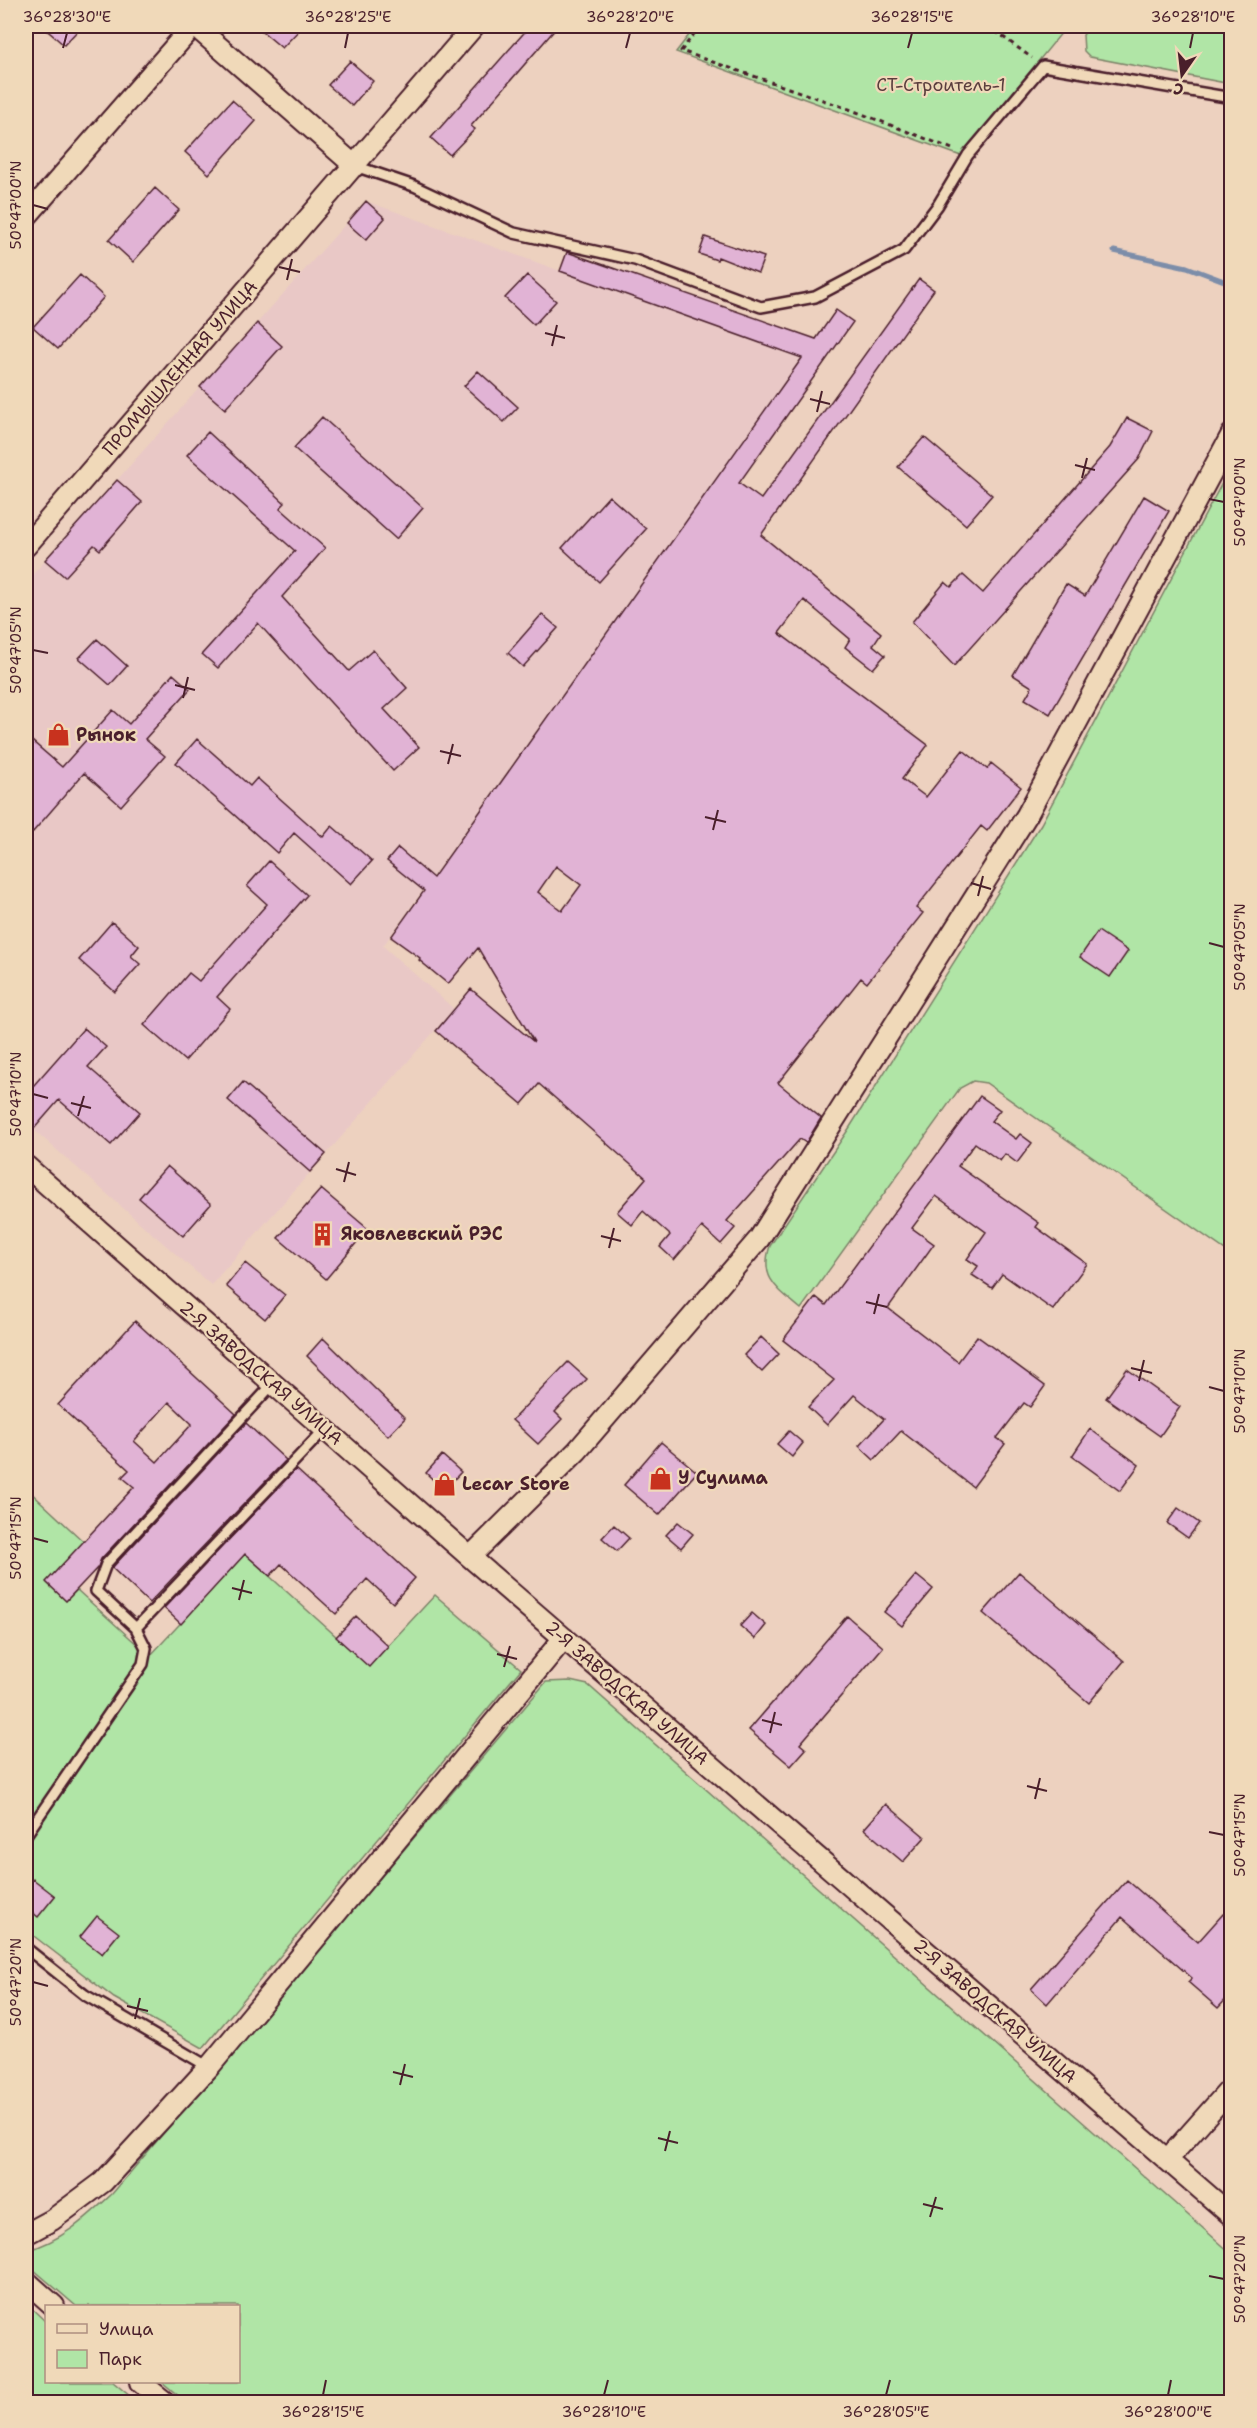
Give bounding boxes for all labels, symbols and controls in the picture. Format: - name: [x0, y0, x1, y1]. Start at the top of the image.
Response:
- text: 36°28'30"E: [23, 7, 111, 27]
- text: 36°28'25"E: [305, 7, 391, 27]
- text: 36°28'20"E: [586, 7, 674, 27]
- text: 36°28'15"E: [870, 7, 954, 27]
- text: 36°28'10"E: [1151, 7, 1235, 27]
- north arrow: [1152, 45, 1212, 105]
- park label: СТ-Строитель-1: [876, 73, 1006, 97]
- text: С: [1171, 78, 1186, 100]
- text: 50°47'00"N: [6, 161, 26, 249]
- street label: ПРОМЫШЛЕННАЯ УЛИЦА: [97, 275, 263, 461]
- text: 50°47'00"N: [1230, 458, 1250, 546]
- text: 50°47'05"N: [6, 606, 26, 694]
- shop icon: Рынок: [45, 722, 71, 748]
- place label: Рынок: [76, 723, 136, 747]
- text: 50°47'05"N: [1230, 903, 1250, 991]
- text: 50°47'10"N: [6, 1052, 26, 1136]
- building icon: Яковлевский РЭС: [310, 1221, 336, 1247]
- place label: Яковлевский РЭС: [341, 1222, 503, 1246]
- street label: 2-Я ЗАВОДСКАЯ УЛИЦА: [174, 1295, 348, 1451]
- text: 50°47'10"N: [1230, 1349, 1250, 1433]
- shop icon: У Сулима: [647, 1465, 673, 1491]
- place label: У Сулима: [678, 1466, 769, 1490]
- shop icon: Lecar Store: [431, 1471, 457, 1497]
- place label: Lecar Store: [462, 1472, 570, 1496]
- text: 50°47'15"N: [6, 1496, 26, 1580]
- street label: 2-Я ЗАВОДСКАЯ УЛИЦА: [540, 1615, 714, 1771]
- text: 50°47'15"N: [1230, 1793, 1250, 1877]
- street label: 2-Я ЗАВОДСКАЯ УЛИЦА: [908, 1933, 1082, 2089]
- text: 50°47'20"N: [6, 1938, 26, 2026]
- text: 50°47'20"N: [1230, 2235, 1250, 2323]
- legend: [45, 2305, 240, 2383]
- text: Улица: [99, 2317, 153, 2341]
- text: Парк: [99, 2347, 142, 2371]
- text: 36°28'15"E: [281, 2402, 365, 2422]
- text: 36°28'10"E: [562, 2402, 646, 2422]
- text: 36°28'05"E: [843, 2402, 929, 2422]
- text: 36°28'00"E: [1124, 2402, 1212, 2422]

